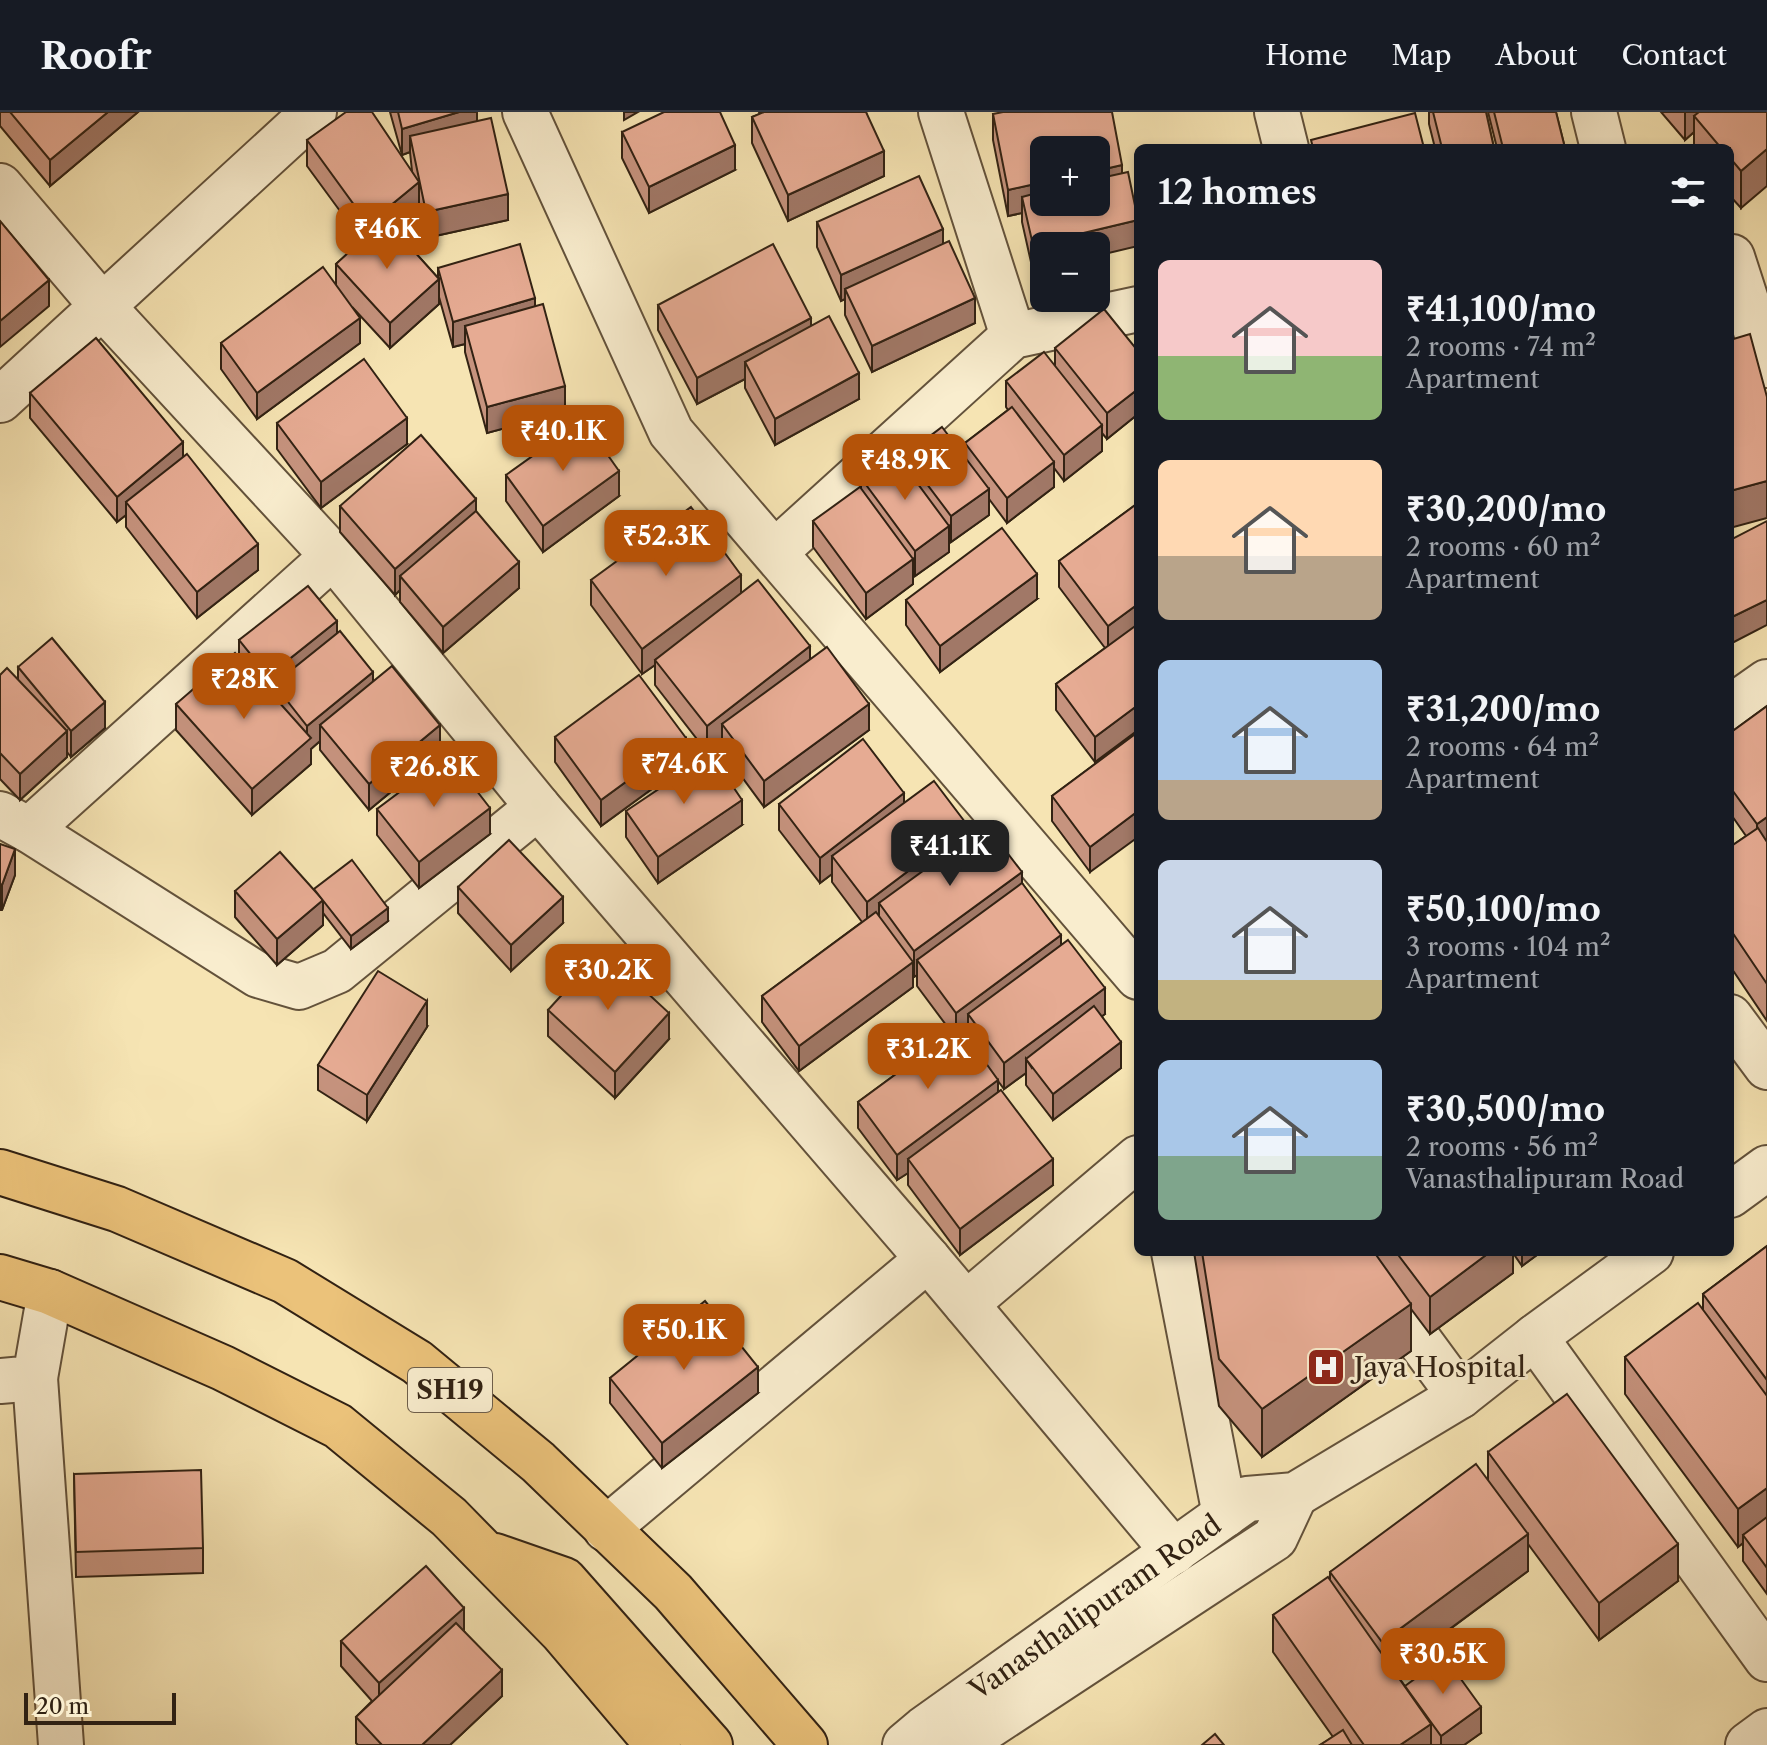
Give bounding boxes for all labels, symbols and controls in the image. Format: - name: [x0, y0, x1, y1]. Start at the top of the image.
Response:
- text: Roofr: [40, 32, 152, 79]
- text: Home: [1265, 38, 1347, 72]
- text: Map: [1391, 38, 1451, 72]
- text: About: [1495, 38, 1577, 72]
- text: Contact: [1621, 38, 1727, 72]
- map controls: [1030, 136, 1110, 312]
- button: +: [1030, 136, 1110, 216]
- icon: filters: [1666, 170, 1710, 214]
- text: 12 homes: [1158, 171, 1317, 213]
- pin: ₹46K: [340, 203, 434, 271]
- text: ₹46K: [354, 213, 420, 245]
- button: −: [1030, 232, 1110, 312]
- text: ₹41,100/mo: [1406, 288, 1596, 330]
- icon: home: [1222, 292, 1318, 388]
- text: 2 rooms · 74 m²: [1406, 331, 1596, 363]
- text: Apartment: [1406, 363, 1539, 395]
- pin: ₹40.1K: [498, 405, 628, 473]
- text: ₹40.1K: [520, 415, 606, 447]
- pin: ₹48.9K: [840, 434, 970, 502]
- text: ₹48.9K: [860, 444, 950, 476]
- text: ₹30,200/mo: [1406, 488, 1606, 530]
- icon: home: [1222, 492, 1318, 588]
- pin: ₹52.3K: [601, 510, 731, 578]
- text: ₹52.3K: [622, 520, 710, 552]
- text: 2 rooms · 60 m²: [1406, 531, 1601, 563]
- text: Apartment: [1406, 563, 1539, 595]
- pin: ₹28K: [197, 653, 291, 721]
- text: ₹28K: [211, 663, 278, 695]
- text: ₹31,200/mo: [1406, 688, 1600, 730]
- icon: home: [1222, 692, 1318, 788]
- text: 2 rooms · 64 m²: [1406, 731, 1599, 763]
- pin: ₹74.6K: [619, 738, 749, 806]
- pin: ₹26.8K: [369, 741, 499, 809]
- text: ₹74.6K: [641, 748, 727, 780]
- text: ₹26.8K: [389, 751, 479, 783]
- text: Apartment: [1406, 763, 1539, 795]
- pin: ₹41.1K: [885, 820, 1015, 888]
- text: ₹41.1K: [909, 830, 991, 862]
- text: ₹50,100/mo: [1406, 888, 1601, 930]
- icon: home: [1222, 892, 1318, 988]
- text: 3 rooms · 104 m²: [1406, 931, 1611, 963]
- pin: ₹30.2K: [543, 944, 673, 1012]
- text: ₹30.2K: [563, 954, 653, 986]
- text: Apartment: [1406, 963, 1539, 995]
- pin: ₹31.2K: [863, 1023, 993, 1091]
- text: ₹31.2K: [886, 1033, 970, 1065]
- text: ₹30,500/mo: [1406, 1088, 1605, 1130]
- icon: home: [1222, 1092, 1318, 1188]
- text: 2 rooms · 56 m²: [1406, 1131, 1598, 1163]
- text: Vanasthalipuram Road: [1406, 1163, 1684, 1195]
- pin: ₹50.1K: [619, 1304, 749, 1372]
- text: ₹50.1K: [641, 1314, 727, 1346]
- hospital icon: Jaya Hospital: [1305, 1346, 1347, 1388]
- place label: Jaya Hospital: [1350, 1350, 1526, 1384]
- road number: SH19: [408, 1368, 492, 1412]
- street label: Vanasthalipuram Road: [962, 1507, 1227, 1707]
- pin: ₹30.5K: [1378, 1628, 1508, 1696]
- text: ₹30.5K: [1399, 1638, 1487, 1670]
- scale bar: [24, 1689, 176, 1725]
- text: 20 m: [36, 1693, 89, 1720]

